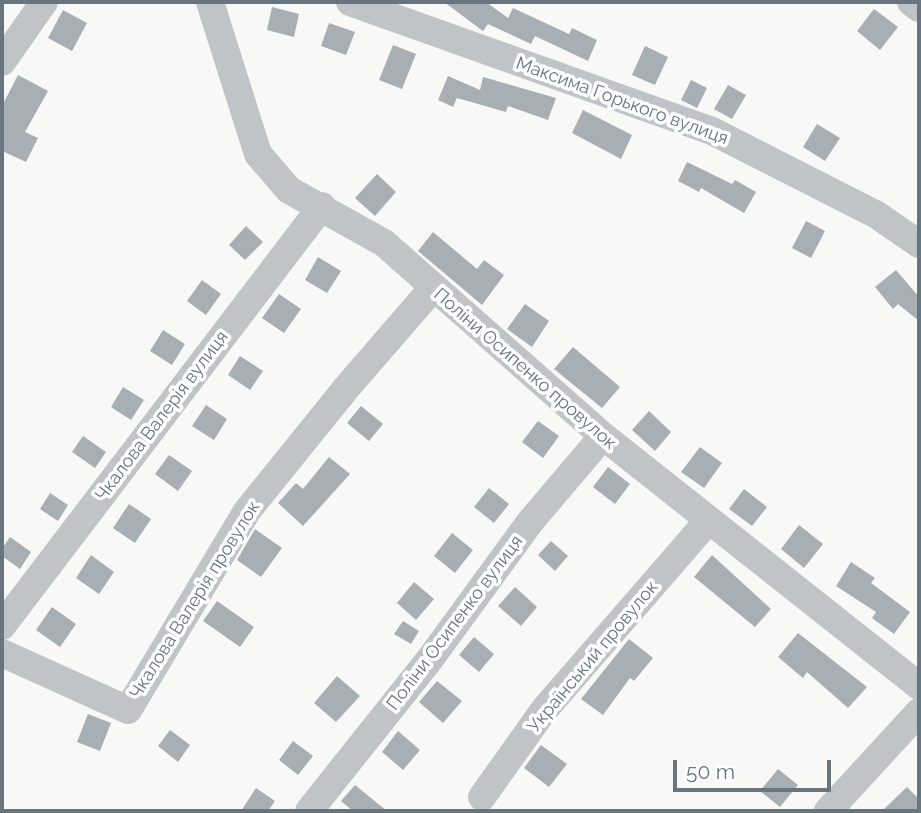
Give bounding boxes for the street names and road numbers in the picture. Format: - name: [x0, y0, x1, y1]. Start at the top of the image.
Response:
- street label: Максима Горького вулиця: [513, 53, 731, 149]
- street label: Поліни Осипенко провулок: [429, 284, 621, 454]
- street label: Чкалова Валерія вулиця: [91, 327, 233, 505]
- street label: Чкалова Валерія провулок: [125, 497, 265, 703]
- street label: Поліни Осипенко вулиця: [382, 531, 528, 715]
- street label: Український провулок: [523, 577, 663, 737]

